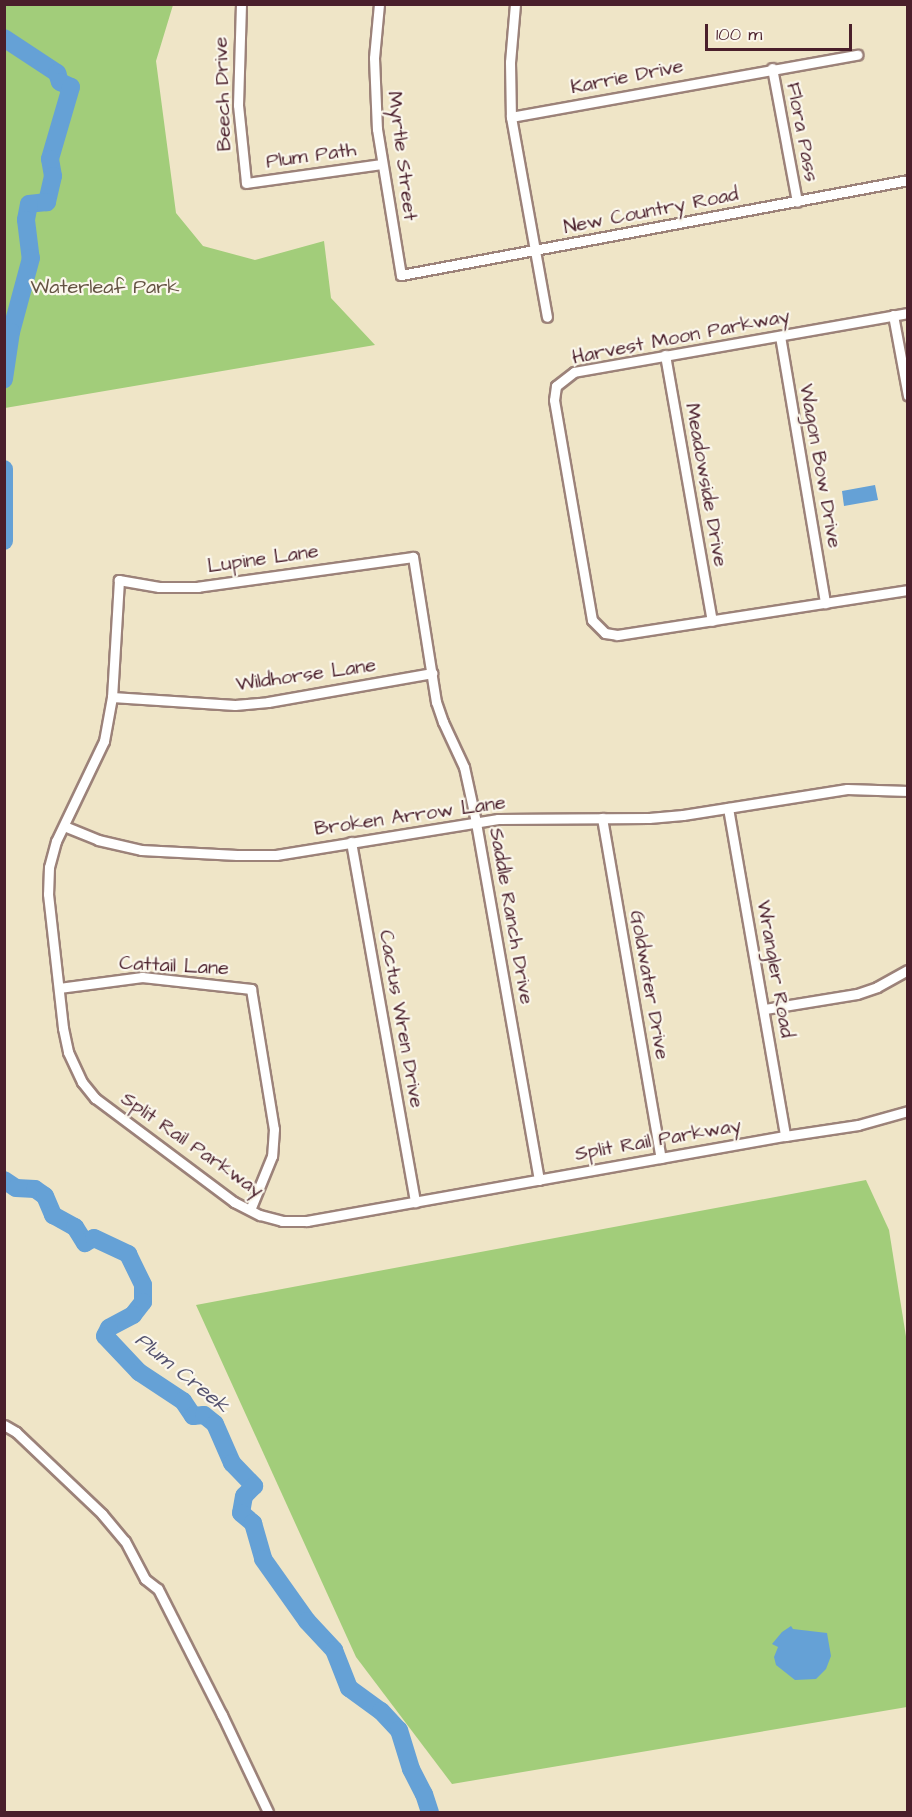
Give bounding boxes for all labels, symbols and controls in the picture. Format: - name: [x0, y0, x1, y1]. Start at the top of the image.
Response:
- scale bar: [708, 12, 855, 50]
- text: 100 m: [716, 22, 762, 47]
- street label: Beech Drive: [209, 36, 237, 152]
- street label: Karrie Drive: [569, 54, 685, 100]
- street label: Flora Pass: [781, 80, 823, 184]
- street label: Myrtle Street: [382, 90, 422, 222]
- street label: Plum Path: [264, 138, 358, 174]
- street label: New Country Road: [562, 182, 740, 240]
- park label: Waterleaf Park: [30, 275, 180, 299]
- street label: Harvest Moon Parkway: [570, 304, 792, 370]
- street label: Wagon Bow Drive: [794, 382, 846, 550]
- street label: Meadowside Drive: [680, 401, 732, 569]
- street label: Lupine Lane: [206, 539, 320, 579]
- street label: Wildhorse Lane: [234, 653, 378, 697]
- street label: Broken Arrow Lane: [313, 791, 507, 841]
- street label: Saddle Ranch Drive: [484, 826, 538, 1006]
- street label: Wrangler Road: [751, 898, 799, 1040]
- street label: Goldwater Drive: [624, 909, 674, 1061]
- street label: Cactus Wren Drive: [374, 928, 428, 1110]
- street label: Cattail Lane: [119, 951, 229, 981]
- street label: Split Rail Parkway: [116, 1087, 268, 1203]
- street label: Split Rail Parkway: [573, 1114, 743, 1166]
- water label: Plum Creek: [130, 1327, 234, 1419]

